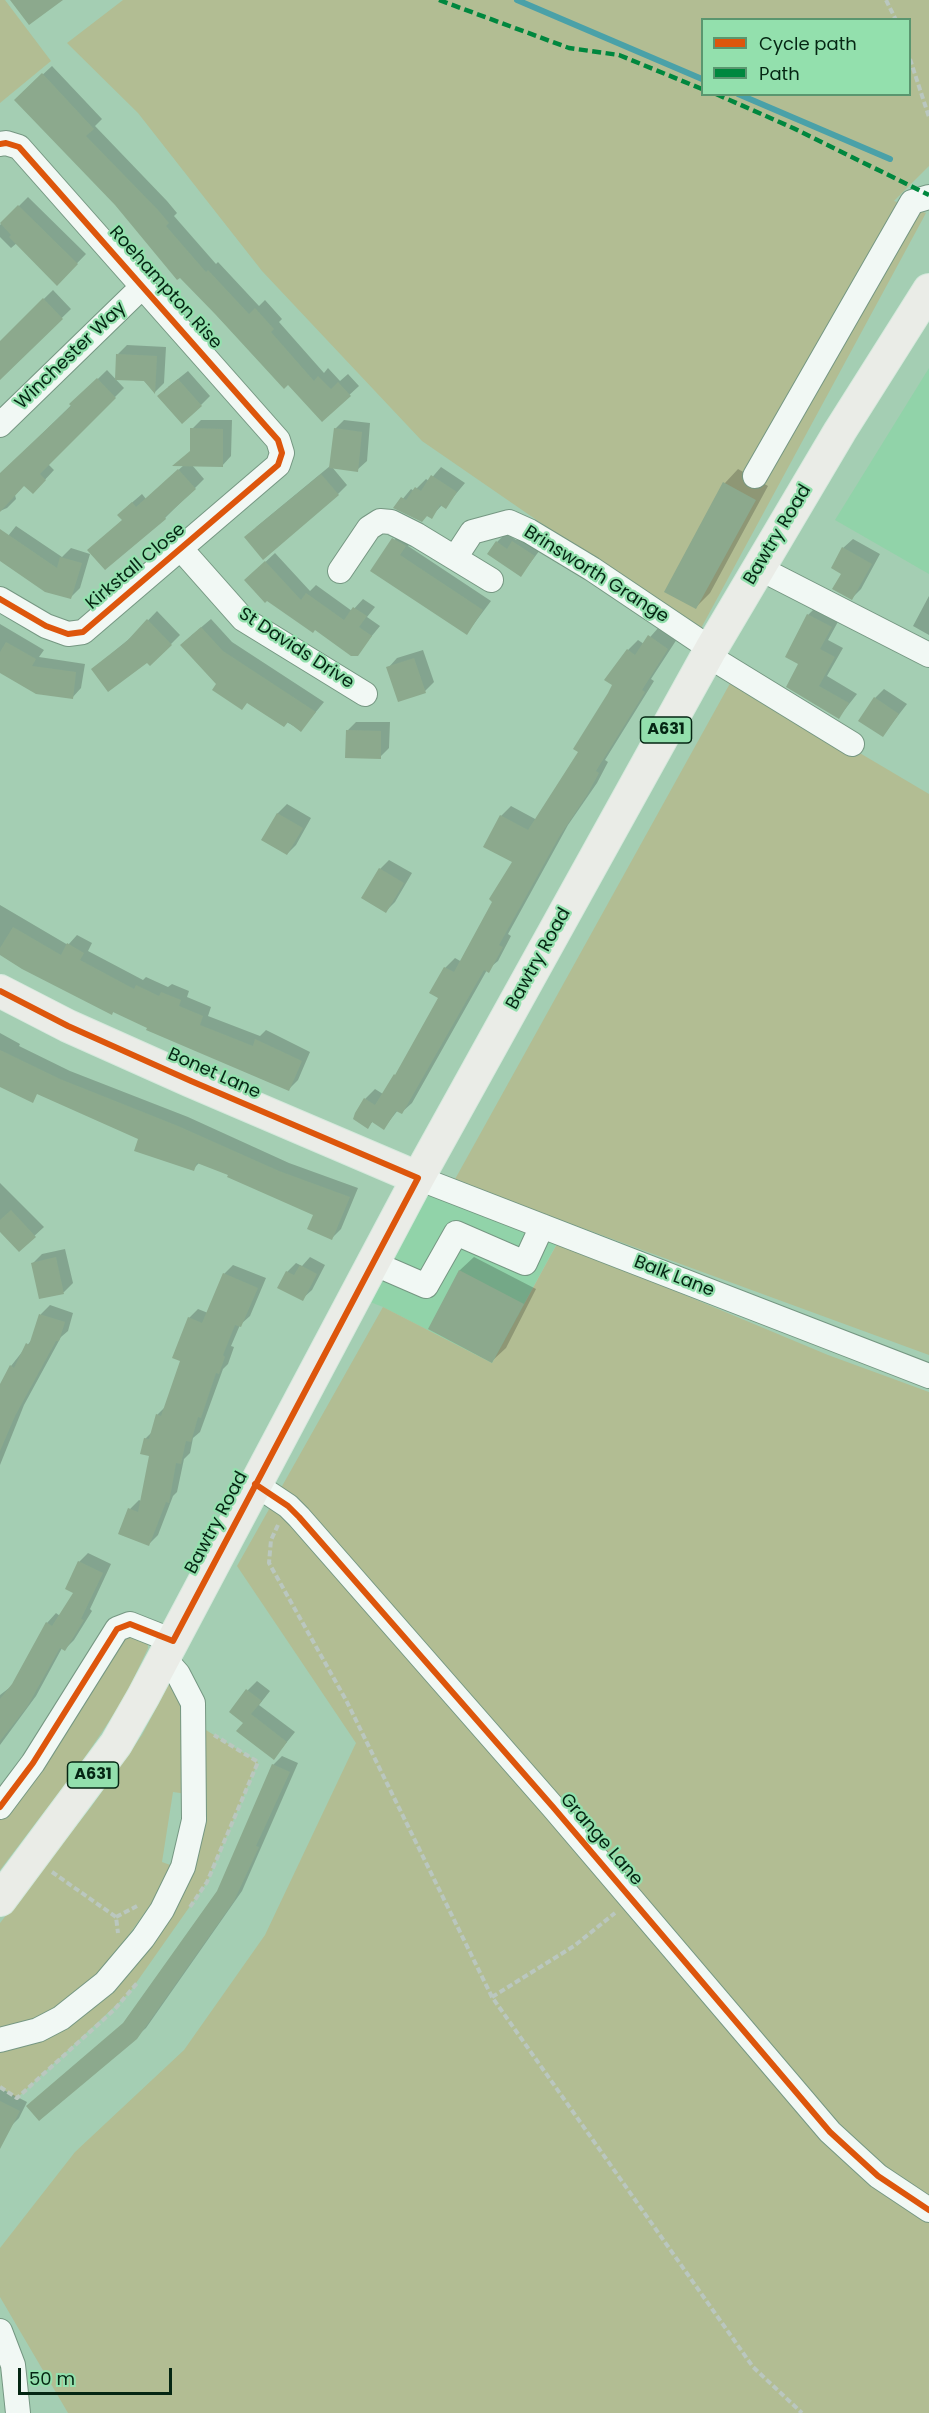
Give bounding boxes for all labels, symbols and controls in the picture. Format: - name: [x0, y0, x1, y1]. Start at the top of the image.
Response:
- legend: [701, 18, 911, 96]
- text: Cycle path: [759, 31, 857, 56]
- text: Path: [759, 61, 800, 86]
- street label: Roehampton Rise: [104, 222, 226, 354]
- street label: Winchester Way: [11, 298, 131, 414]
- street label: Bawtry Road: [740, 481, 816, 589]
- street label: Kirkstall Close: [82, 519, 190, 615]
- street label: Brinsworth Grange: [520, 522, 672, 628]
- street label: St Davids Drive: [234, 604, 358, 694]
- road number: A631: [640, 717, 692, 743]
- street label: Bawtry Road: [502, 904, 576, 1014]
- street label: Bonet Lane: [164, 1044, 264, 1104]
- street label: Balk Lane: [631, 1252, 717, 1302]
- street label: Bawtry Road: [181, 1468, 253, 1578]
- road number: A631: [68, 1762, 118, 1788]
- street label: Grange Lane: [555, 1789, 647, 1891]
- scale bar: [21, 2356, 176, 2394]
- text: 50 m: [29, 2366, 75, 2391]

